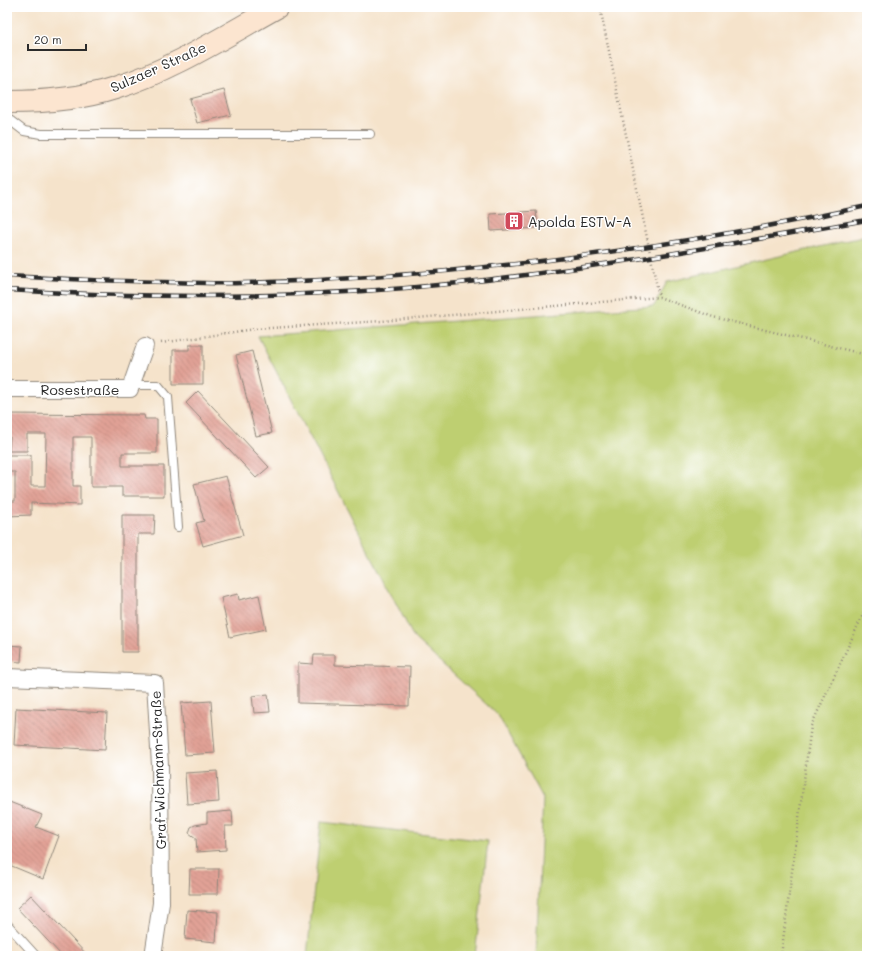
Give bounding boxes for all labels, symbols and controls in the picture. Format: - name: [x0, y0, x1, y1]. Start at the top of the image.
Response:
- scale bar: [28, 26, 86, 52]
- text: 20 m: [34, 31, 62, 47]
- street label: Sulzaer Straße: [107, 37, 209, 97]
- building icon: Apolda ESTW-A: [503, 210, 525, 232]
- place label: Apolda ESTW-A: [528, 212, 632, 231]
- street label: Rosestraße: [40, 380, 120, 399]
- street label: Graf-Wichmann-Straße: [146, 690, 170, 850]

